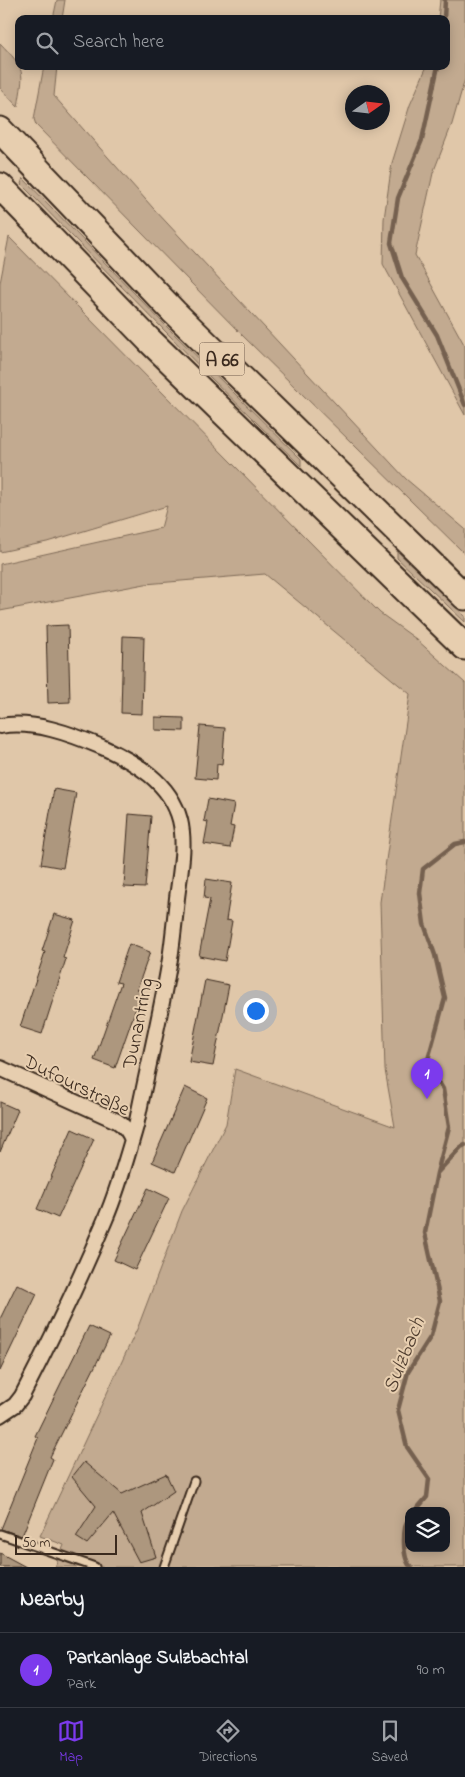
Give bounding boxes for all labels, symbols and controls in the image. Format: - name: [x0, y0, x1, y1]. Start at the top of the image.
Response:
- search box: [15, 15, 450, 70]
- icon: search: [33, 29, 61, 57]
- text: Search here: [73, 29, 164, 56]
- north arrow: [345, 85, 390, 130]
- road number: A 66: [200, 342, 244, 376]
- street label: Dunantring: [116, 976, 163, 1073]
- your location: [243, 998, 269, 1024]
- street label: Dufourstraße: [17, 1047, 134, 1125]
- pin: 1: [411, 1058, 443, 1099]
- water label: Sulzbach: [376, 1312, 434, 1398]
- map controls: [405, 1507, 450, 1552]
- button: layers: [405, 1507, 450, 1552]
- scale bar: [15, 1532, 118, 1555]
- text: 50 m: [22, 1533, 50, 1554]
- text: Nearby: [20, 1585, 84, 1615]
- text: Parkanlage Sulzbachtal: [67, 1645, 248, 1672]
- text: 1: [33, 1658, 39, 1682]
- text: 90 m: [417, 1658, 445, 1682]
- text: Park: [67, 1672, 96, 1696]
- tab: Map: [57, 1717, 85, 1768]
- tab: Directions: [199, 1717, 257, 1768]
- tab: Saved: [371, 1717, 408, 1768]

